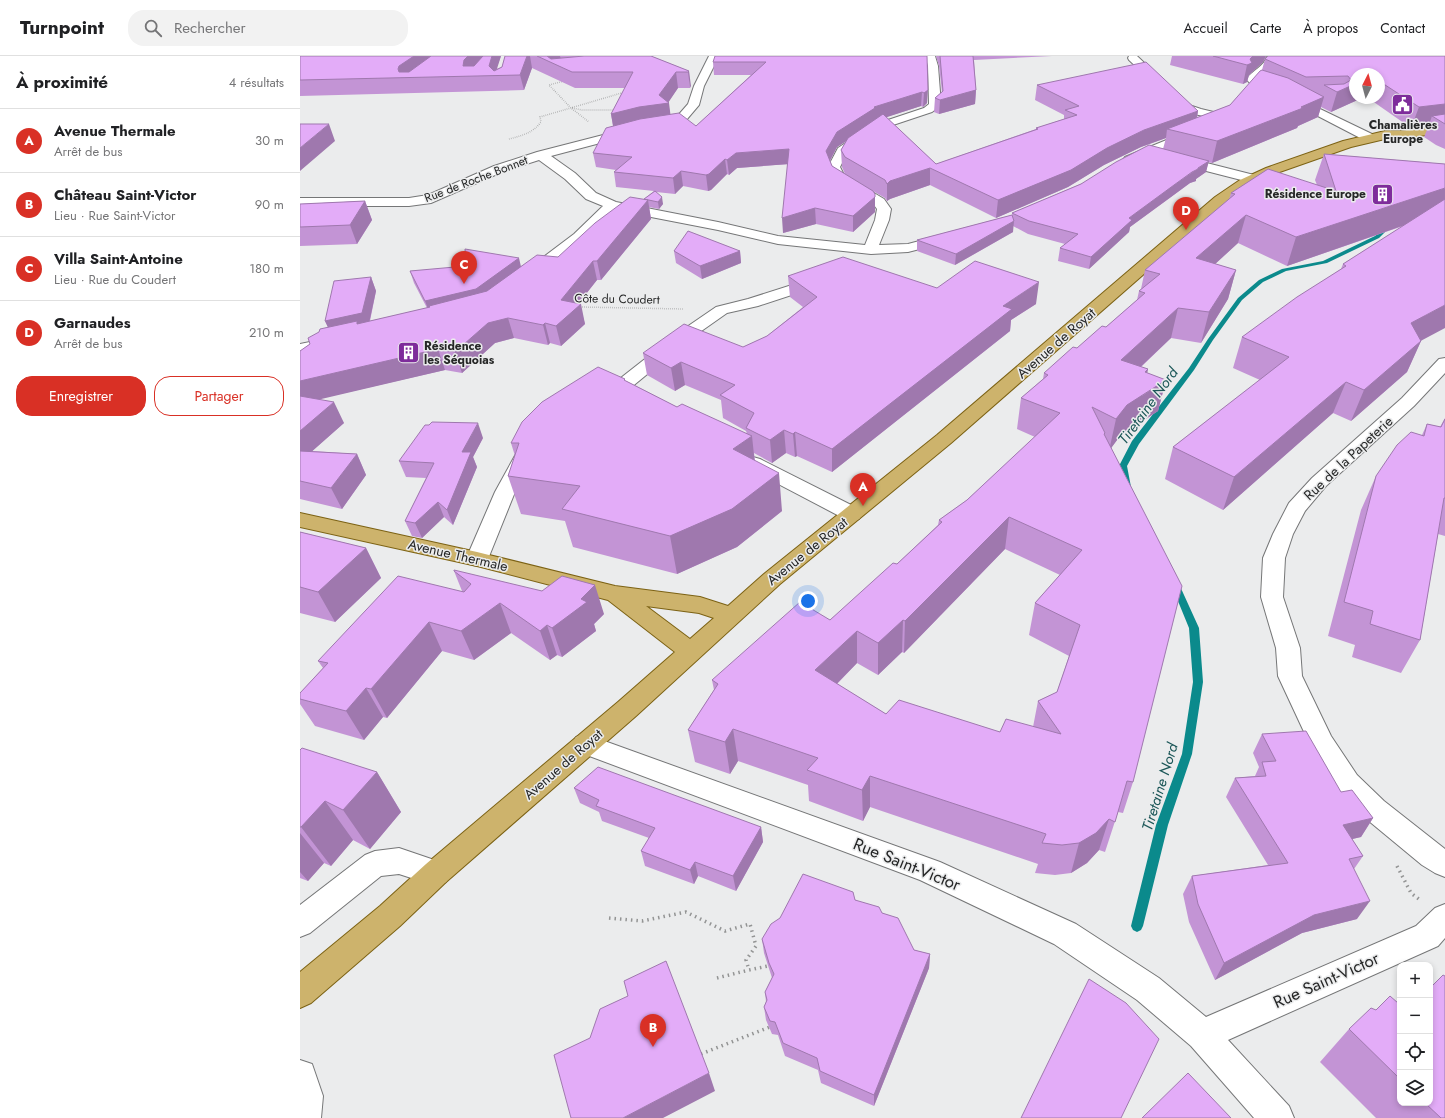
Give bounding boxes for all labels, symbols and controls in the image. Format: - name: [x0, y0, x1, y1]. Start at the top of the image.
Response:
- search box: [128, 10, 408, 46]
- text: Turnpoint: [20, 14, 104, 41]
- icon: search: [142, 17, 164, 39]
- text: Rechercher: [174, 17, 246, 39]
- text: Accueil: [1184, 18, 1228, 38]
- text: Carte: [1250, 18, 1281, 38]
- text: À propos: [1303, 18, 1358, 38]
- text: Contact: [1380, 18, 1425, 38]
- north arrow: [1349, 68, 1385, 104]
- text: À proximité: [16, 70, 108, 94]
- text: 4 résultats: [229, 73, 284, 92]
- public building icon: Chamalières Europe: [1390, 91, 1416, 117]
- place label: Chamalières Europe: [1369, 116, 1438, 148]
- text: Avenue Thermale: [54, 120, 176, 142]
- text: A: [24, 131, 34, 150]
- text: 30 m: [255, 131, 284, 150]
- text: Arrêt de bus: [54, 142, 123, 161]
- street label: Rue de Roche Bonnet: [422, 151, 530, 207]
- building icon: Résidence Europe: [1369, 181, 1395, 207]
- text: Château Saint-Victor: [54, 184, 196, 206]
- place label: Résidence Europe: [1265, 185, 1366, 203]
- text: B: [25, 195, 33, 214]
- text: 90 m: [255, 195, 284, 214]
- pin: D: [1173, 197, 1199, 230]
- text: Lieu · Rue Saint-Victor: [54, 206, 175, 225]
- text: Villa Saint-Antoine: [54, 248, 183, 270]
- pin: C: [451, 251, 477, 284]
- text: C: [24, 259, 34, 278]
- text: 180 m: [249, 259, 284, 278]
- text: Lieu · Rue du Coudert: [54, 270, 176, 289]
- street label: Côte du Coudert: [574, 289, 660, 309]
- street label: Avenue de Royat: [1012, 303, 1100, 383]
- text: Garnaudes: [54, 312, 131, 334]
- text: D: [24, 323, 34, 342]
- text: 210 m: [249, 323, 284, 342]
- text: Arrêt de bus: [54, 334, 123, 353]
- place label: Résidence les Séquoias: [424, 337, 495, 369]
- building icon: Résidence les Séquoias: [395, 340, 421, 366]
- water label: Tiretaine Nord: [1112, 362, 1184, 449]
- button: Enregistrer: [16, 376, 146, 416]
- button: Partager: [154, 376, 284, 416]
- street label: Rue de la Papeterie: [1299, 411, 1397, 505]
- pin: A: [850, 473, 876, 506]
- street label: Avenue de Royat: [762, 512, 852, 590]
- street label: Avenue Thermale: [406, 534, 510, 576]
- your location: [798, 591, 818, 611]
- street label: Avenue de Royat: [519, 724, 607, 804]
- water label: Tiretaine Nord: [1136, 740, 1184, 834]
- street label: Rue Saint-Victor: [850, 832, 964, 896]
- street label: Rue Saint-Victor: [1269, 946, 1383, 1014]
- map controls: [1397, 962, 1433, 1106]
- button: +: [1397, 962, 1433, 998]
- button: −: [1397, 998, 1433, 1034]
- pin: B: [640, 1014, 666, 1047]
- button: locate: [1397, 1034, 1433, 1070]
- button: layers: [1397, 1070, 1433, 1106]

